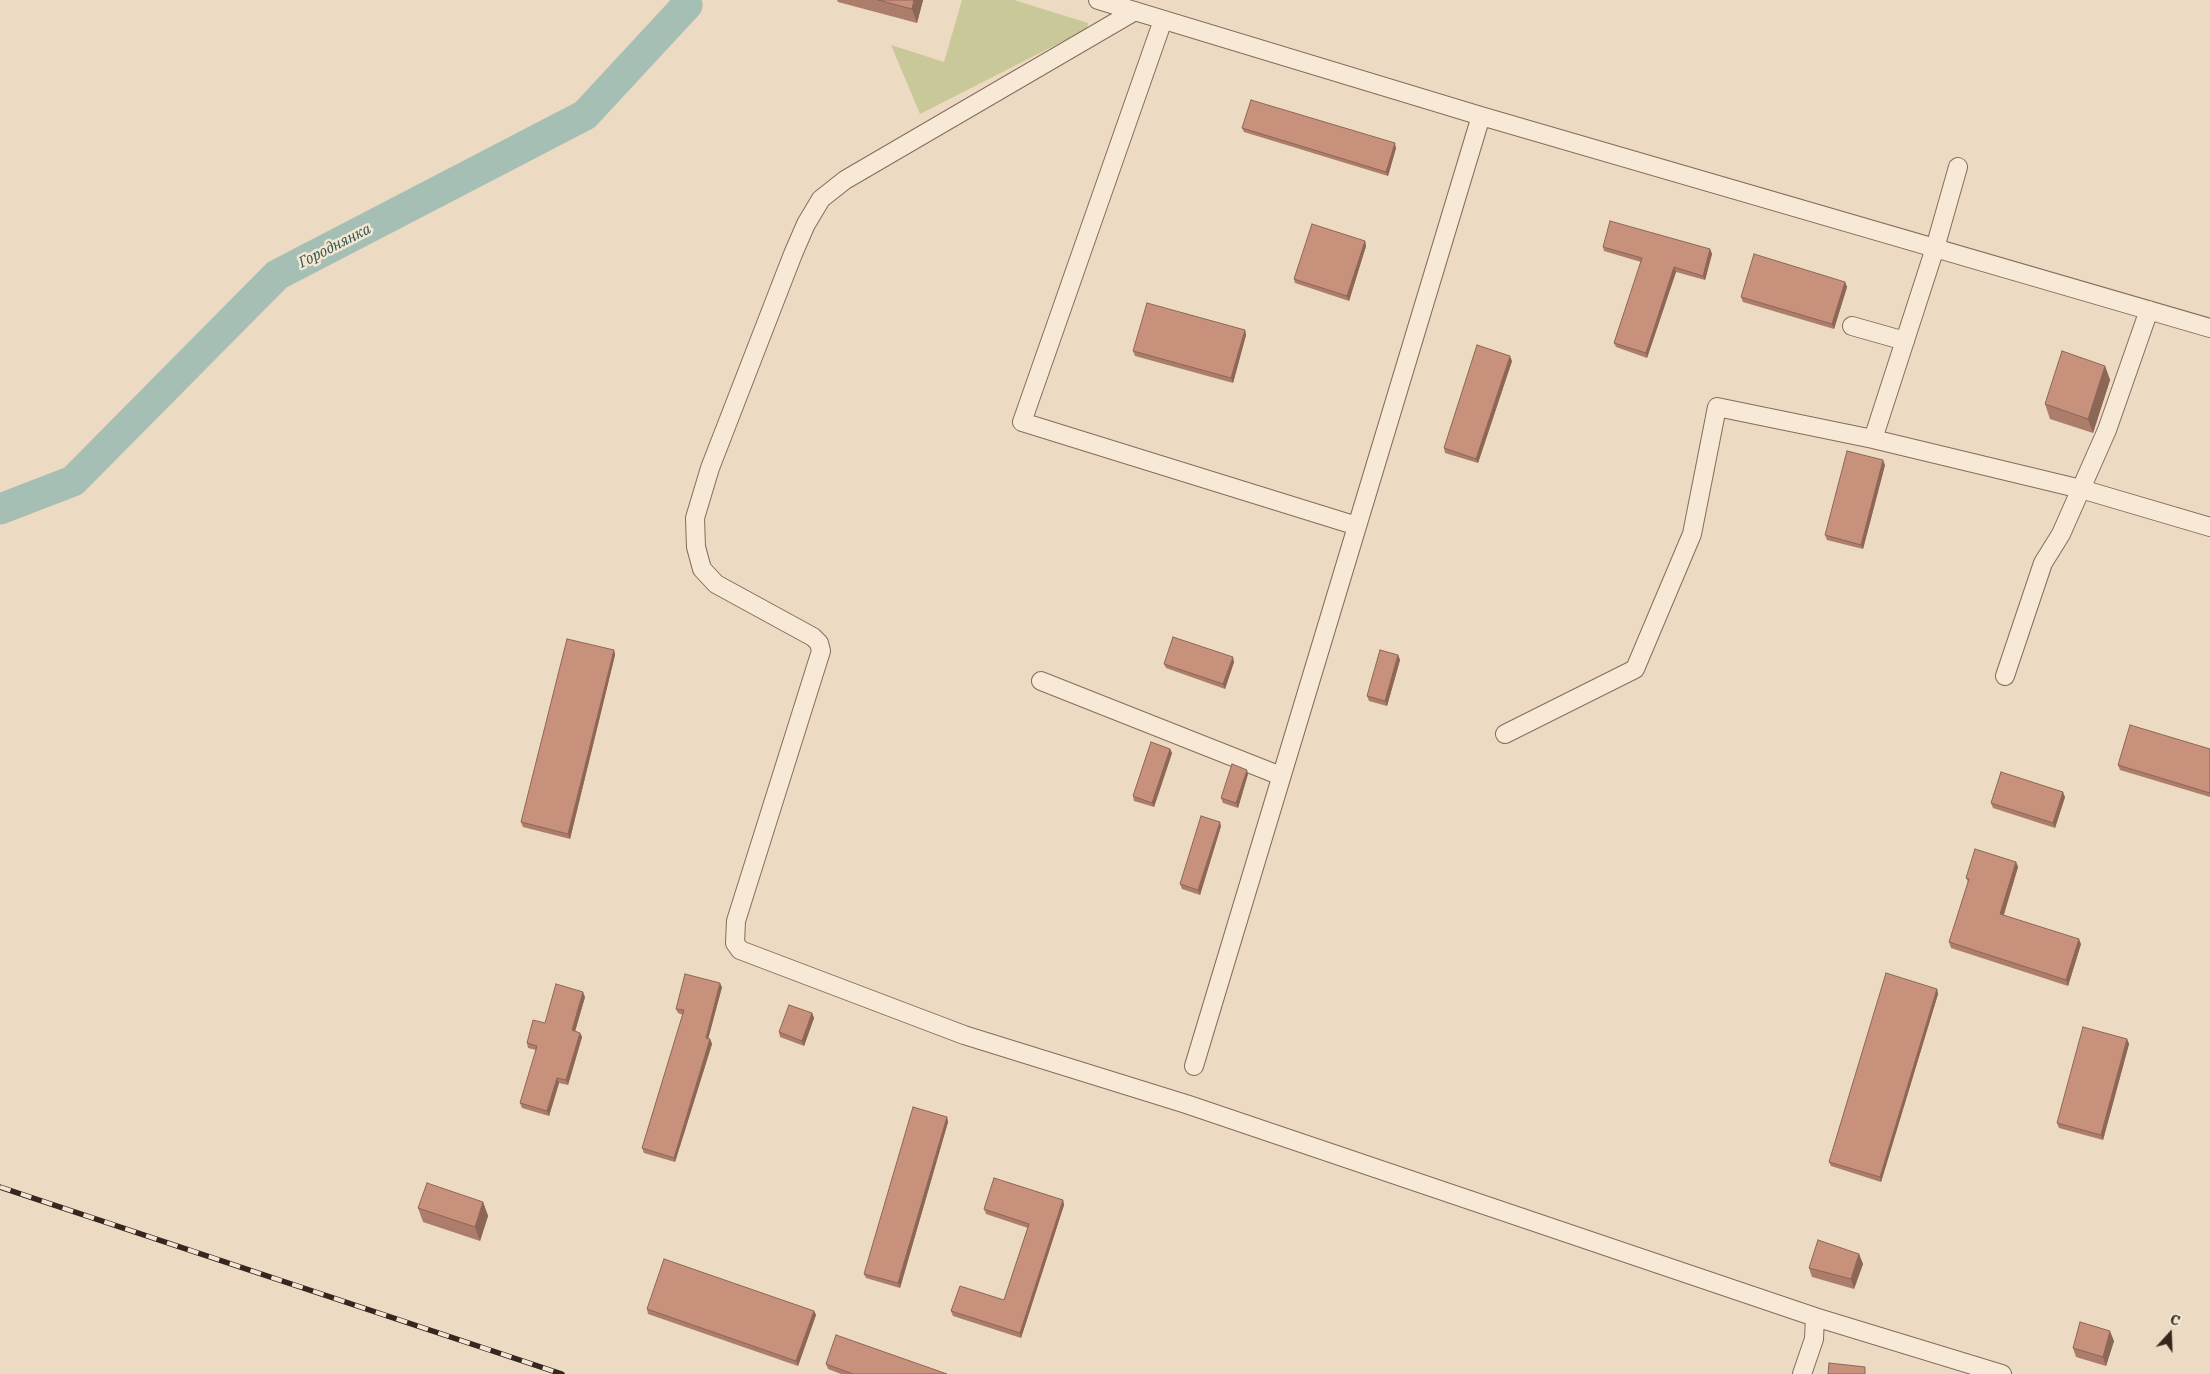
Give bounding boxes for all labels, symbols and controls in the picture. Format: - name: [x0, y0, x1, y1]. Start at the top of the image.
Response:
- water label: Городнянка: [296, 220, 374, 272]
- north arrow: [2145, 1309, 2195, 1359]
- text: С: [2168, 1310, 2183, 1330]

